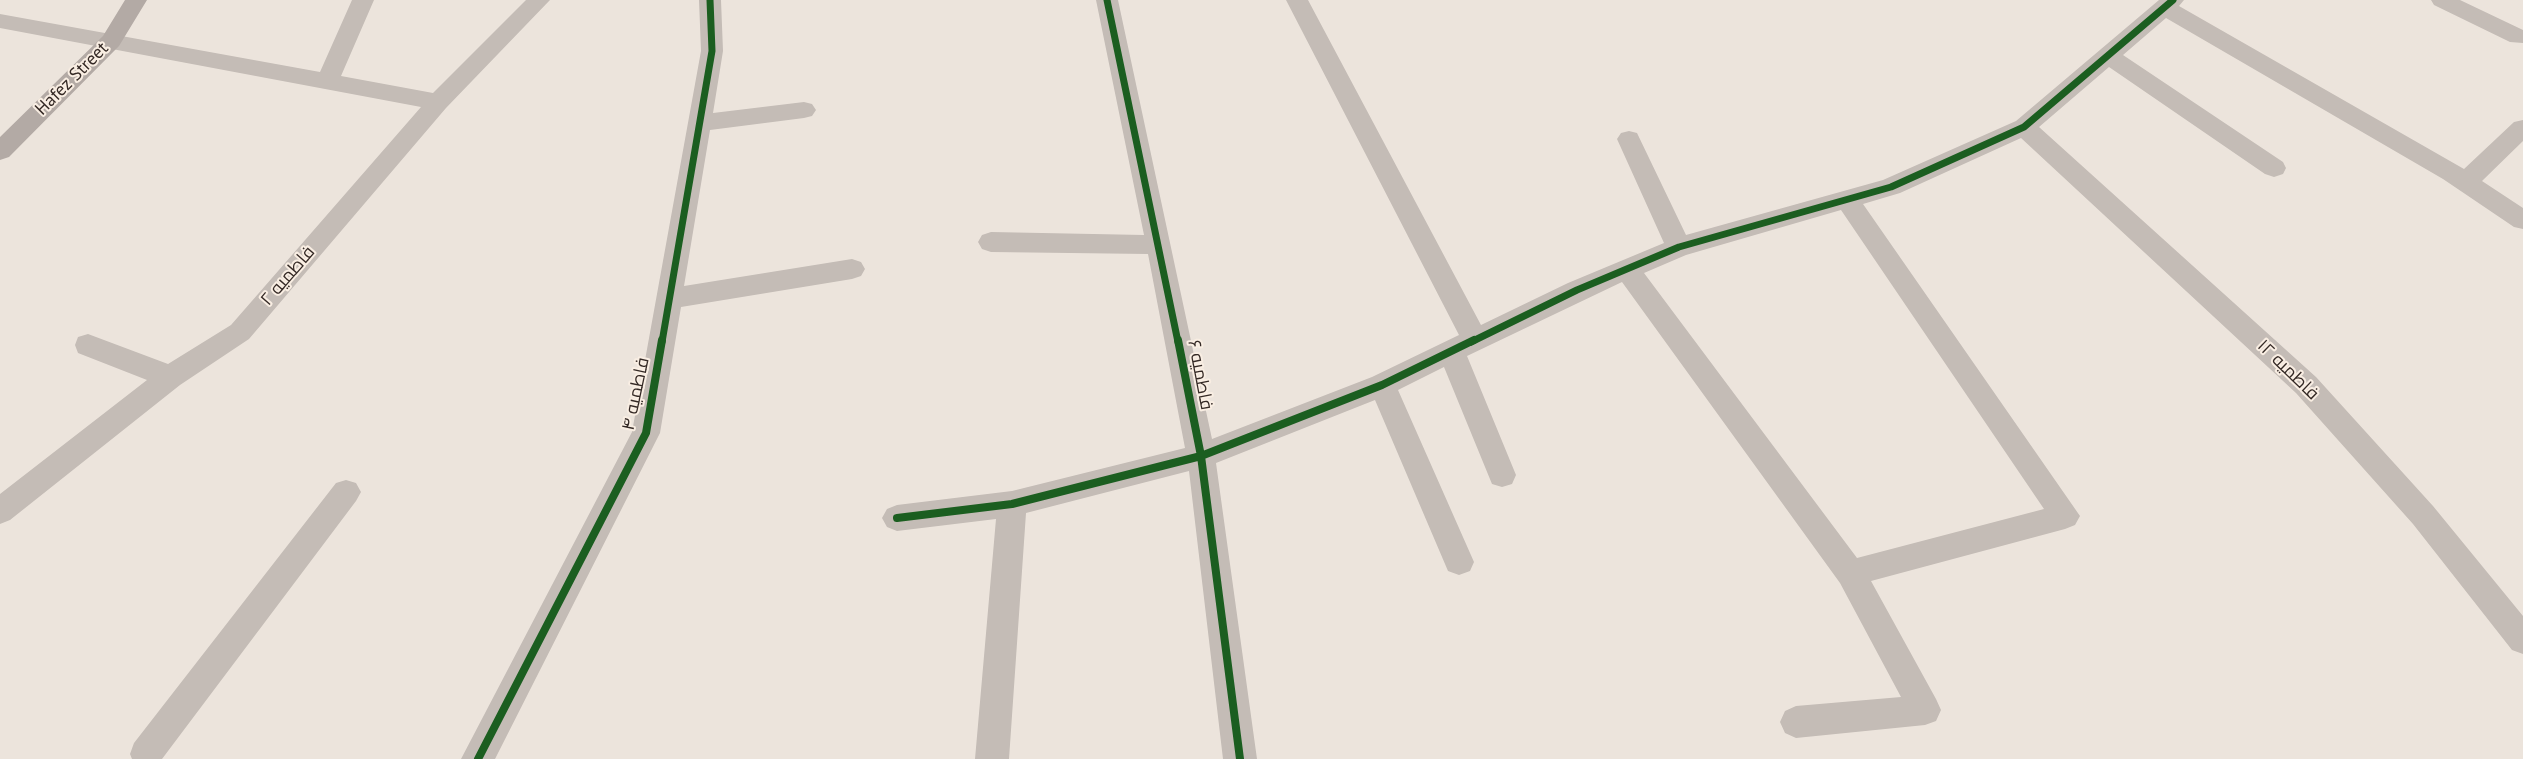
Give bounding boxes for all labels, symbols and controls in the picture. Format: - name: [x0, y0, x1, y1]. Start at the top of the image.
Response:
- street label: Hafez Street: [31, 38, 113, 120]
- street label: فاطمیه ۲: [256, 242, 320, 310]
- street label: فاطمیه ۱۲: [2253, 335, 2323, 405]
- street label: فاطمیه ۶: [1183, 338, 1217, 412]
- street label: فاطمیه ۴: [618, 355, 654, 433]

